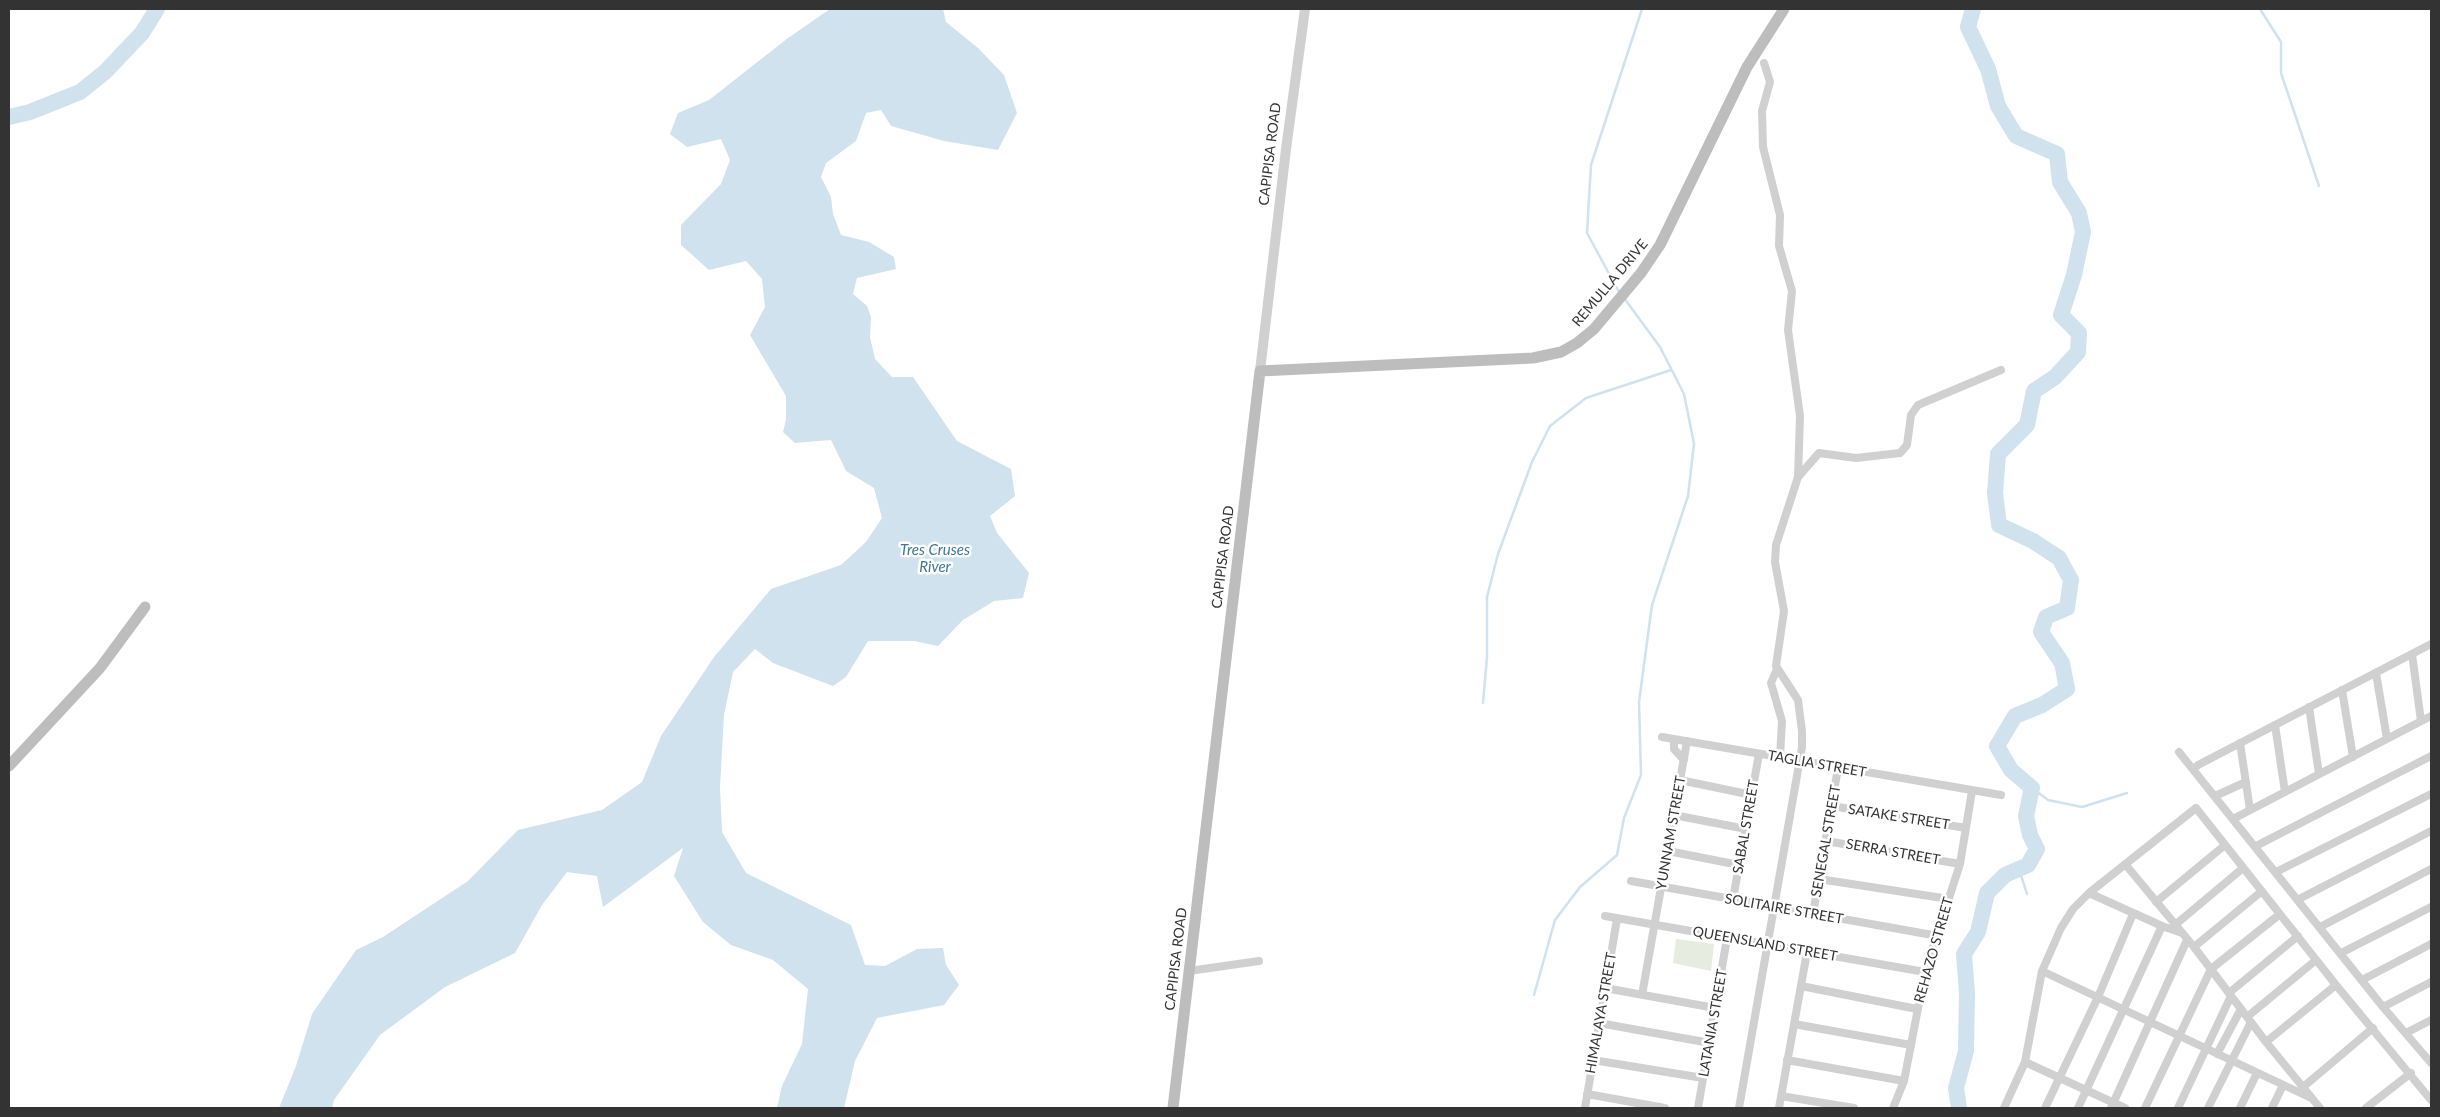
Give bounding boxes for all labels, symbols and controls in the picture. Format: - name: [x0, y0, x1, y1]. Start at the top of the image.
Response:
- street label: CAPIPISA ROAD: [1255, 102, 1285, 206]
- street label: REMULLA DRIVE: [1569, 236, 1651, 330]
- street label: CAPIPISA ROAD: [1208, 505, 1238, 609]
- water label: Tres Cruses River: [900, 541, 970, 576]
- street label: TAGLIA STREET: [1766, 747, 1868, 781]
- street label: YUNNAM STREET: [1653, 775, 1689, 891]
- street label: SABAL STREET: [1729, 779, 1763, 875]
- street label: SENEGAL STREET: [1808, 784, 1844, 898]
- street label: SATAKE STREET: [1847, 801, 1951, 833]
- street label: SERRA STREET: [1845, 835, 1941, 869]
- street label: SOLITAIRE STREET: [1723, 890, 1845, 928]
- street label: REHAZO STREET: [1911, 895, 1957, 1005]
- street label: CAPIPISA ROAD: [1161, 907, 1191, 1011]
- street label: QUEENSLAND STREET: [1691, 923, 1839, 965]
- street label: HIMALAYA STREET: [1582, 951, 1620, 1075]
- street label: LATANIA STREET: [1695, 968, 1731, 1078]

